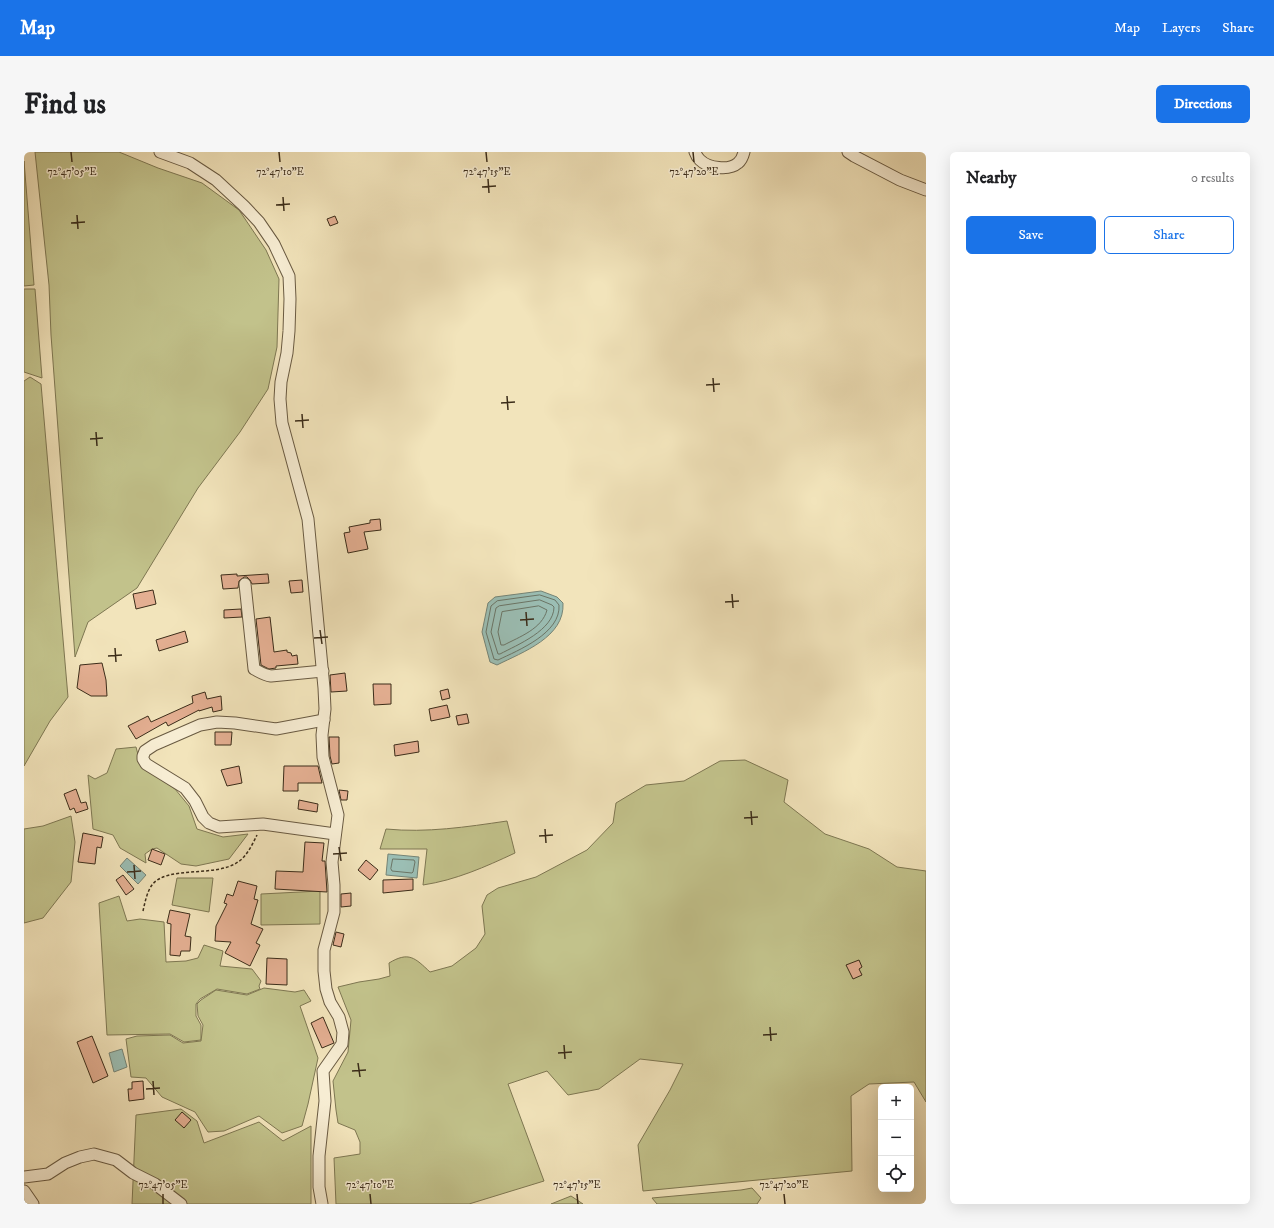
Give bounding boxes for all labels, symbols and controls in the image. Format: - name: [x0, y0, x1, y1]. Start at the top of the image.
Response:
- text: Map: [20, 17, 55, 40]
- text: Map: [1114, 19, 1140, 37]
- text: Layers: [1162, 19, 1200, 37]
- text: Share: [1222, 19, 1254, 37]
- button: Directions: [1156, 85, 1250, 123]
- text: Find us: [24, 87, 106, 122]
- text: 72°47'05"E: [47, 166, 97, 178]
- text: 72°47'10"E: [256, 166, 304, 178]
- text: 72°47'15"E: [463, 166, 511, 178]
- text: 72°47'20"E: [670, 166, 718, 178]
- text: Nearby: [966, 167, 1016, 189]
- text: 0 results: [1191, 170, 1234, 186]
- button: Save: [966, 216, 1096, 254]
- button: Share: [1104, 216, 1234, 254]
- map controls: [878, 1084, 914, 1192]
- button: +: [878, 1084, 914, 1120]
- button: −: [878, 1120, 914, 1156]
- button: locate: [878, 1156, 914, 1192]
- text: 72°47'05"E: [138, 1179, 188, 1191]
- text: 72°47'10"E: [346, 1179, 394, 1191]
- text: 72°47'15"E: [553, 1179, 601, 1191]
- text: 72°47'20"E: [760, 1179, 808, 1191]

